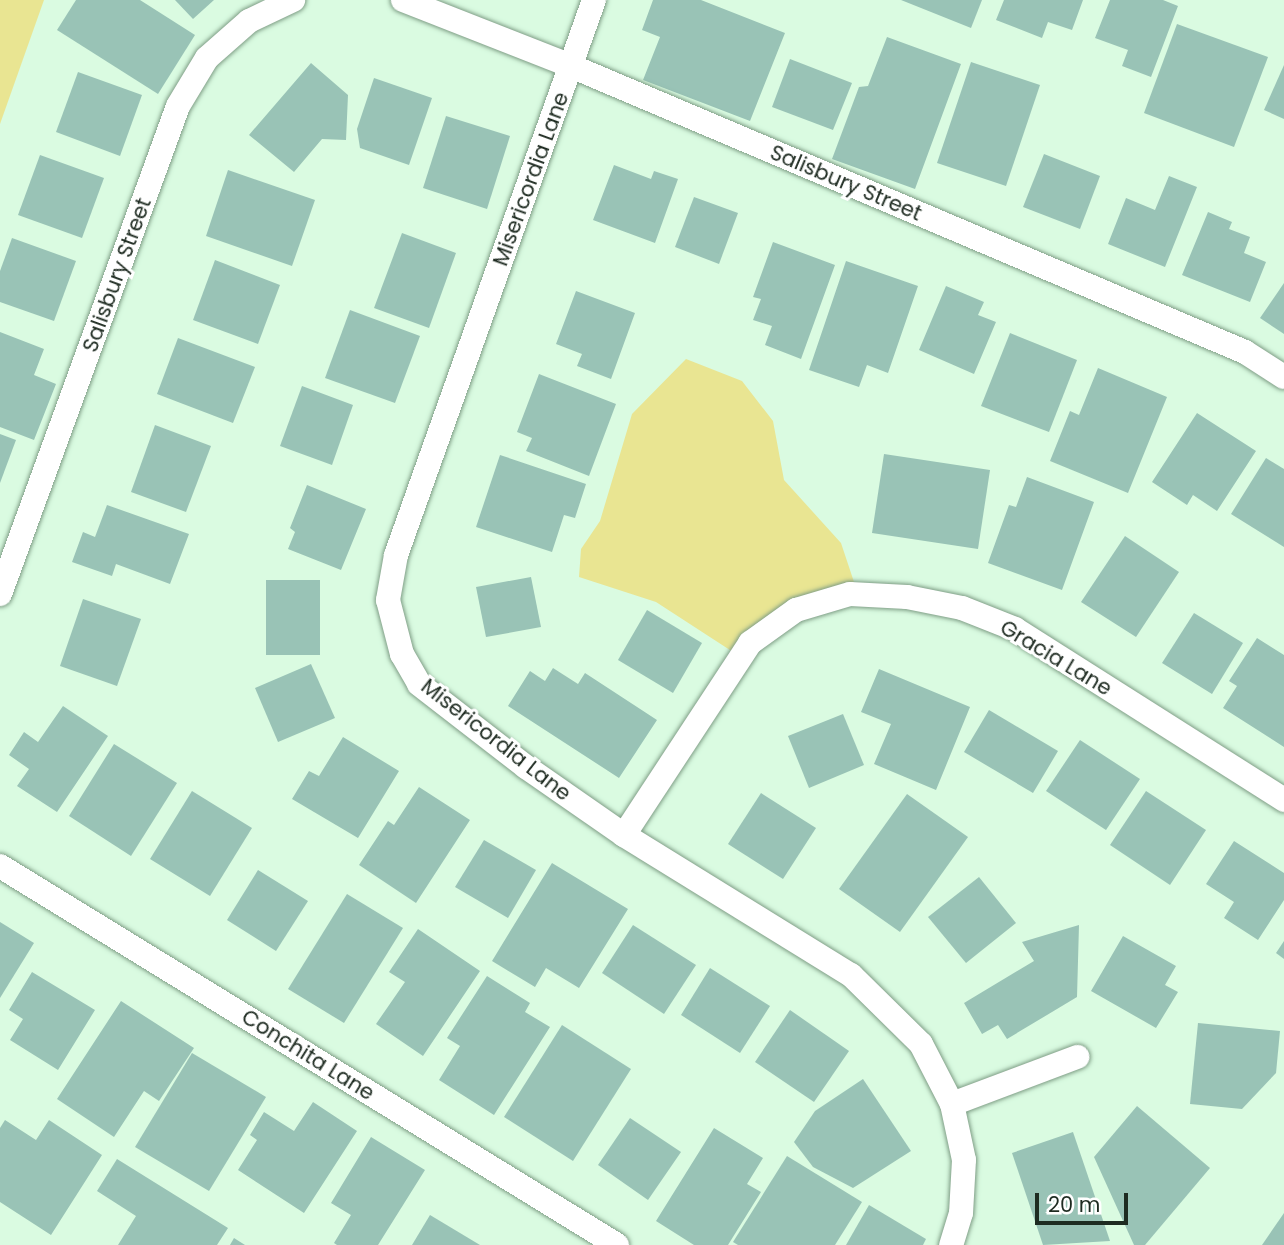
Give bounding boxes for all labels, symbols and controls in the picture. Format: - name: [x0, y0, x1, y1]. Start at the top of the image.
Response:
- street label: Misericordia Lane: [488, 89, 574, 269]
- street label: Salisbury Street: [766, 140, 926, 226]
- street label: Salisbury Street: [77, 194, 157, 356]
- street label: Gracia Lane: [996, 615, 1116, 701]
- street label: Misericordia Lane: [416, 674, 576, 806]
- street label: Conchita Lane: [237, 1004, 379, 1106]
- scale bar: [1039, 1178, 1132, 1222]
- text: 20 m: [1048, 1190, 1101, 1219]

